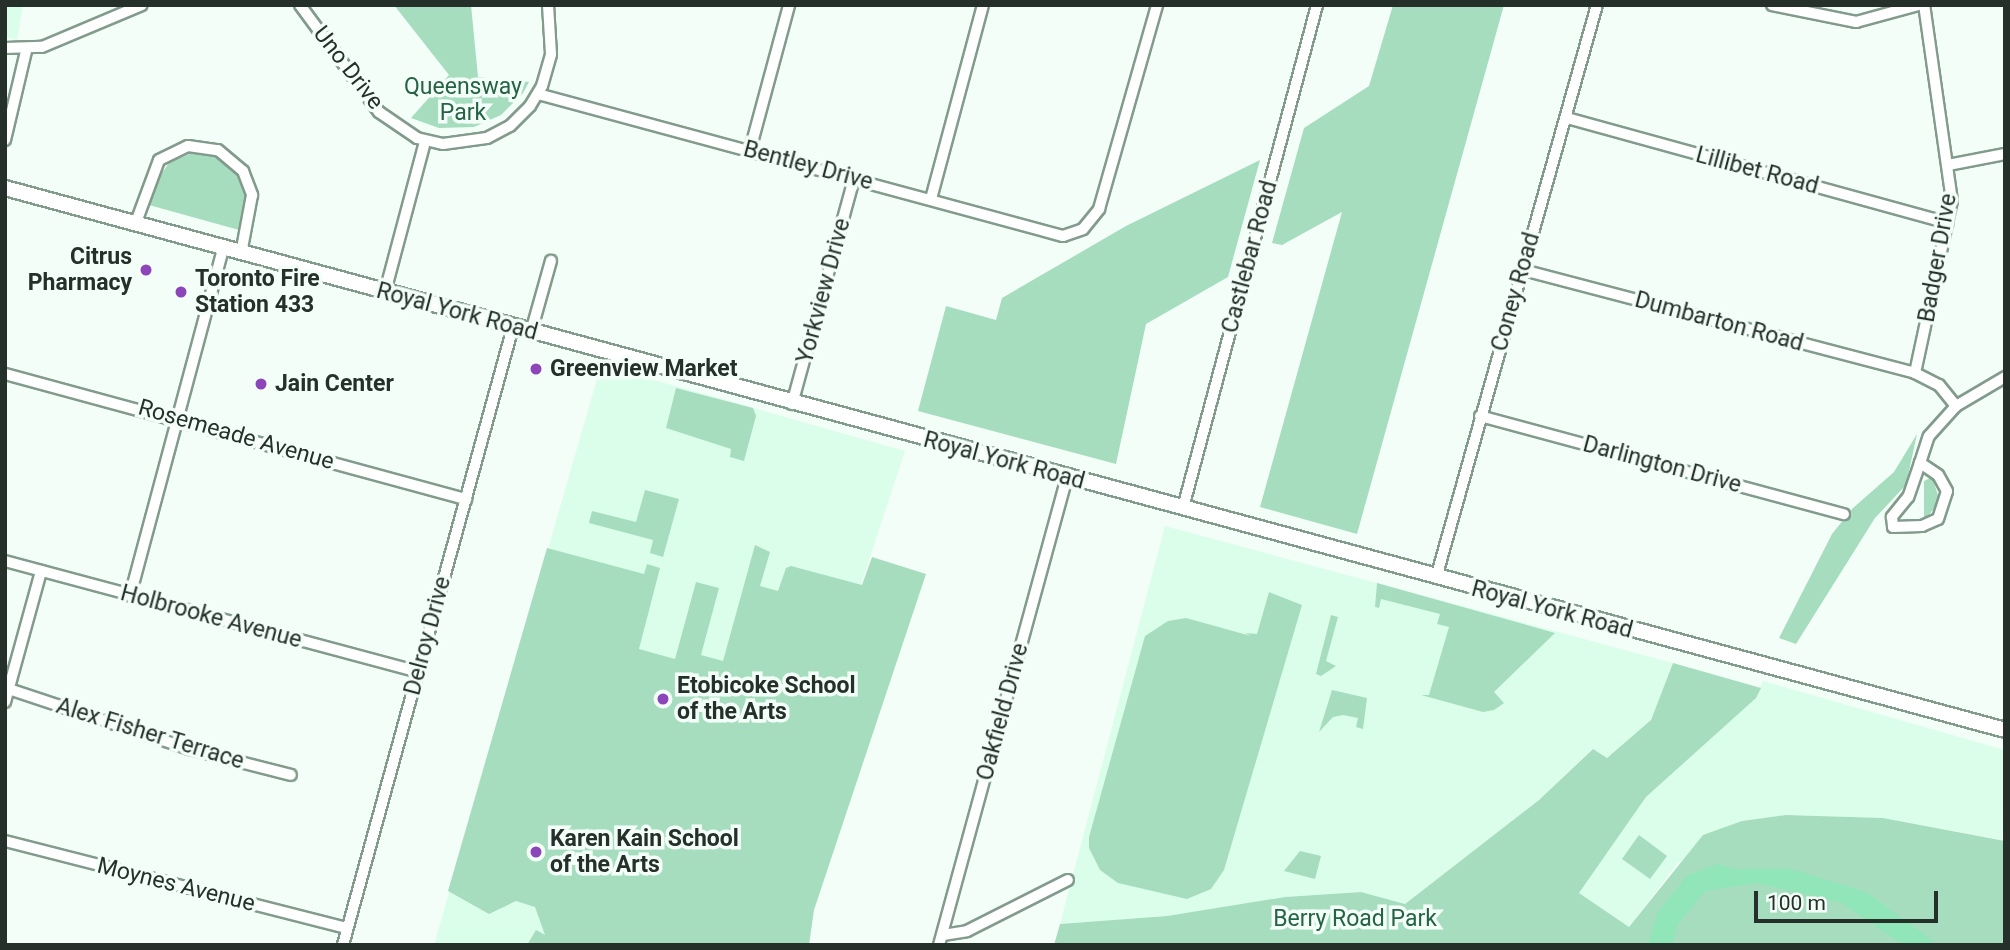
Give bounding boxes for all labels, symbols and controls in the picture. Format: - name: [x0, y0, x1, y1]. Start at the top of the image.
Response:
- street label: Uno Drive: [307, 21, 389, 115]
- park label: Queensway Park: [404, 73, 522, 127]
- street label: Bentley Drive: [740, 136, 876, 196]
- street label: Lillibet Road: [1693, 141, 1821, 201]
- street label: Castlebar Road: [1216, 178, 1284, 336]
- street label: Badger Drive: [1913, 192, 1963, 324]
- street label: Yorkview Drive: [791, 215, 857, 367]
- street label: Coney Road: [1486, 229, 1546, 355]
- place label: Citrus Pharmacy: [28, 243, 132, 297]
- marker: Citrus Pharmacy: [138, 262, 154, 278]
- place label: Toronto Fire Station 433: [195, 265, 320, 319]
- street label: Royal York Road: [373, 277, 541, 347]
- marker: Toronto Fire Station 433: [173, 284, 189, 300]
- street label: Dumbarton Road: [1632, 286, 1806, 358]
- place label: Greenview Market: [550, 355, 738, 383]
- marker: Greenview Market: [528, 361, 544, 377]
- place label: Jain Center: [275, 370, 394, 398]
- marker: Jain Center: [253, 376, 269, 392]
- street label: Rosemeade Avenue: [135, 394, 337, 476]
- street label: Royal York Road: [920, 426, 1088, 496]
- street label: Darlington Drive: [1580, 431, 1744, 499]
- street label: Delroy Drive: [399, 574, 457, 698]
- street label: Royal York Road: [1468, 575, 1636, 645]
- street label: Holbrooke Avenue: [117, 580, 305, 654]
- street label: Oakfield Drive: [971, 640, 1035, 784]
- place label: Etobicoke School of the Arts: [677, 672, 856, 726]
- marker: Etobicoke School of the Arts: [655, 691, 671, 707]
- street label: Alex Fisher Terrace: [53, 692, 247, 776]
- place label: Karen Kain School of the Arts: [550, 825, 739, 879]
- marker: Karen Kain School of the Arts: [528, 844, 544, 860]
- street label: Moynes Avenue: [94, 852, 258, 918]
- scale bar: [1758, 876, 1942, 920]
- text: 100 m: [1767, 891, 1826, 915]
- park label: Berry Road Park: [1273, 905, 1437, 933]

